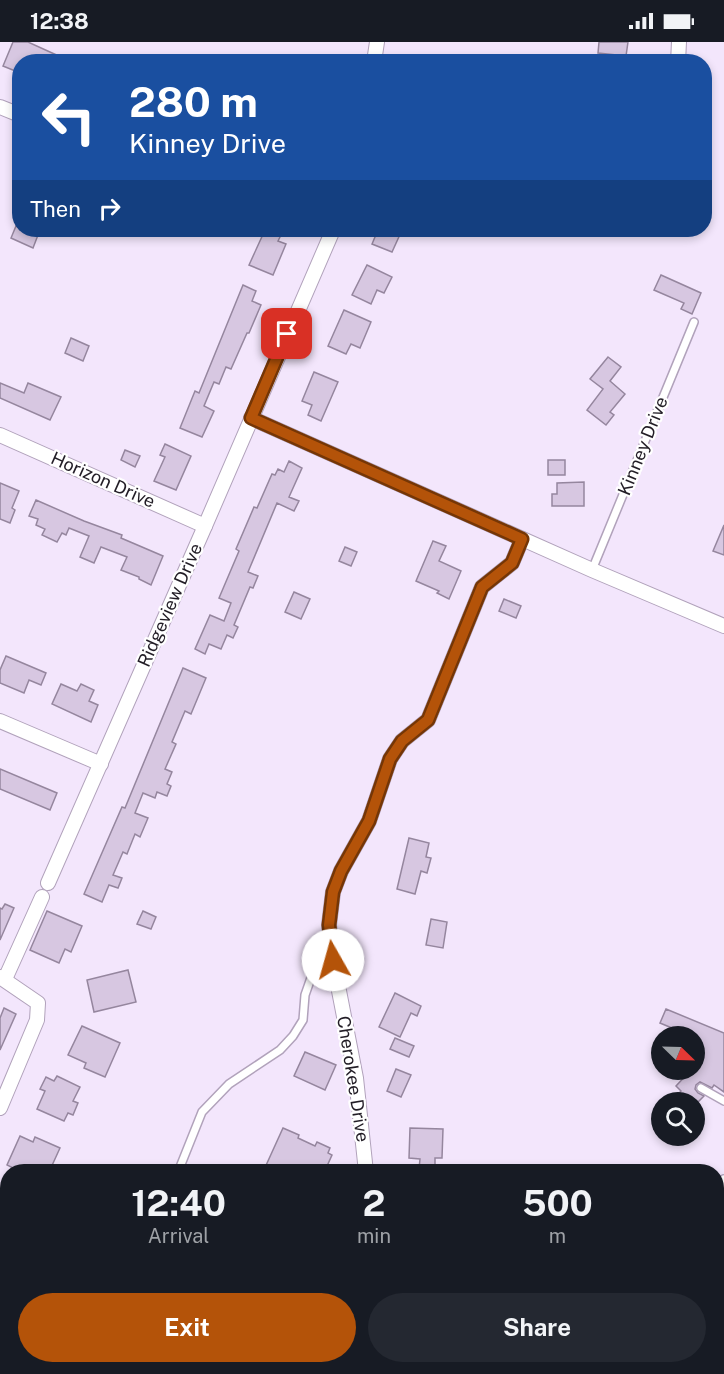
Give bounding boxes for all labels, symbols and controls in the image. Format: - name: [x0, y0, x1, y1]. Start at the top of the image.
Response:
- text: 12:38: [30, 8, 89, 34]
- text: 280 m: [129, 77, 258, 126]
- icon: left: [30, 78, 108, 156]
- text: Kinney Drive: [129, 127, 286, 159]
- icon: right: [93, 192, 126, 225]
- text: Then: [30, 196, 81, 222]
- pin: [261, 308, 312, 359]
- icon: arrive: [270, 317, 303, 350]
- street label: Kinney Drive: [613, 393, 672, 498]
- street label: Horizon Drive: [48, 447, 159, 512]
- street label: Ridgeview Drive: [133, 540, 206, 670]
- position arrow: [301, 928, 365, 992]
- street label: Cherokee Drive: [333, 1014, 374, 1144]
- north arrow: [651, 1026, 705, 1080]
- map controls: [651, 1026, 705, 1146]
- button: search: [651, 1092, 705, 1146]
- text: 12:40: [131, 1182, 226, 1224]
- text: 2: [363, 1182, 385, 1224]
- text: 500: [522, 1182, 593, 1224]
- text: Arrival: [148, 1224, 209, 1248]
- text: min: [357, 1224, 391, 1248]
- text: m: [549, 1224, 566, 1248]
- button: Exit: [18, 1293, 356, 1362]
- button: Share: [368, 1293, 706, 1362]

